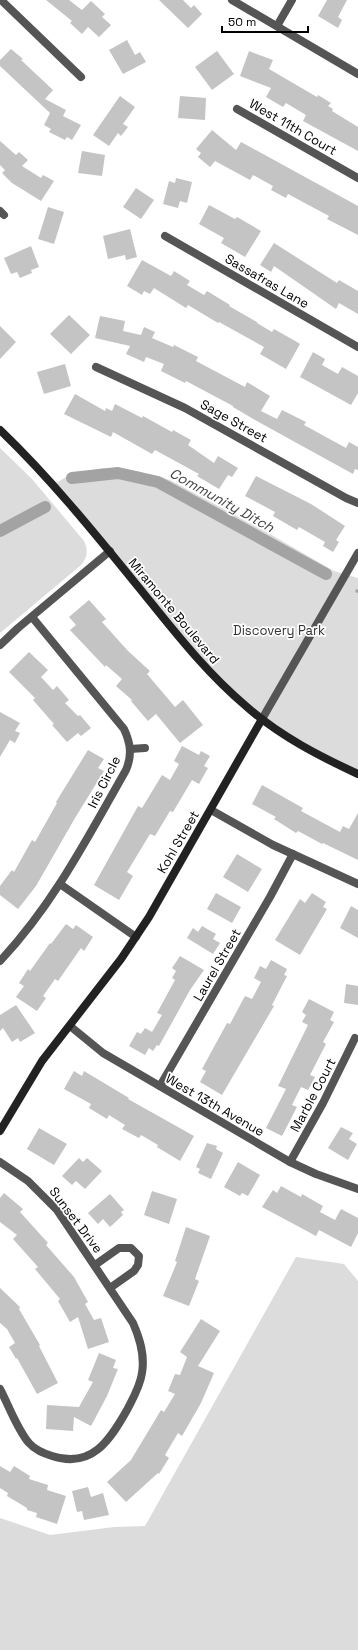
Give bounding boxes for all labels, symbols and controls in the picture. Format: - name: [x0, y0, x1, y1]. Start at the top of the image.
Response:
- scale bar: [222, 8, 308, 34]
- text: 50 m: [228, 14, 256, 30]
- street label: West 11th Court: [246, 95, 340, 159]
- street label: Sassafras Lane: [222, 250, 312, 312]
- street label: Sage Street: [197, 396, 271, 446]
- water label: Community Ditch: [167, 464, 278, 536]
- street label: Miramonte Boulevard: [125, 555, 223, 667]
- park label: Discovery Park: [233, 622, 325, 639]
- street label: Iris Circle: [84, 753, 124, 811]
- street label: Kohl Street: [153, 807, 203, 877]
- street label: Laurel Street: [189, 926, 245, 1004]
- street label: Marble Court: [286, 1055, 340, 1135]
- street label: West 13th Avenue: [163, 1070, 267, 1140]
- street label: Sunset Drive: [46, 1183, 106, 1257]

